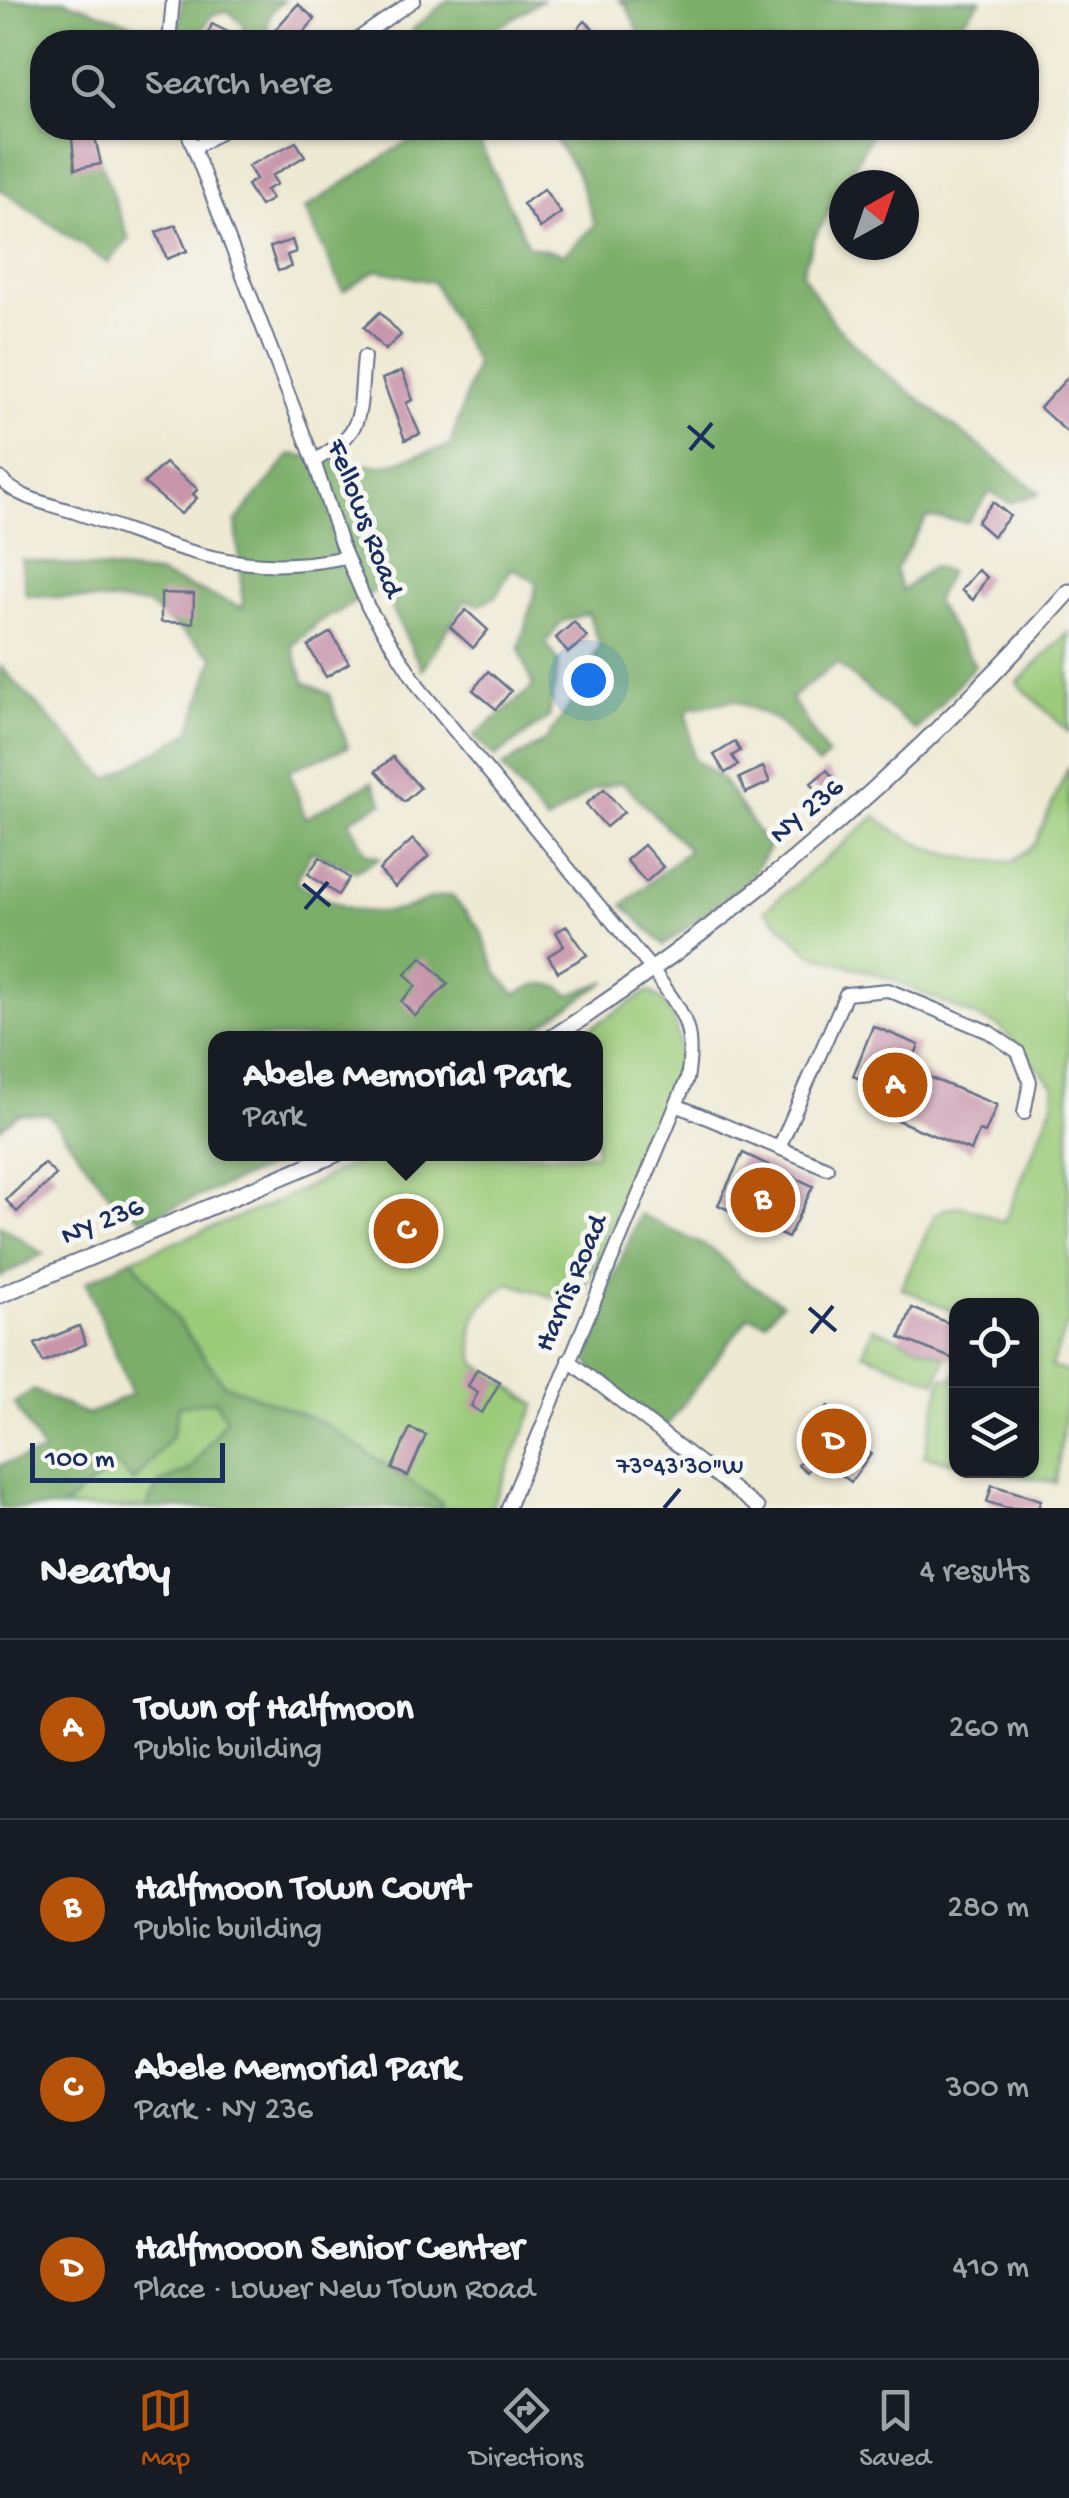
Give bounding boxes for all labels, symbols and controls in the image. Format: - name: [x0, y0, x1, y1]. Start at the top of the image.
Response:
- search box: [30, 30, 1039, 140]
- icon: search: [65, 58, 120, 113]
- text: Search here: [145, 63, 332, 107]
- north arrow: [829, 170, 919, 260]
- street label: Fellows Road: [316, 434, 410, 605]
- your location: [563, 655, 614, 706]
- street label: NY 236: [764, 770, 853, 853]
- popup: [208, 1031, 603, 1161]
- pin: A: [862, 1048, 928, 1122]
- text: Abele Memorial Park: [243, 1055, 568, 1099]
- text: Park: [243, 1099, 304, 1137]
- pin: B: [730, 1162, 796, 1238]
- street label: NY 236: [57, 1190, 150, 1255]
- pin: C: [374, 1194, 438, 1268]
- street label: Harris Road: [529, 1208, 618, 1358]
- map controls: [949, 1298, 1039, 1478]
- button: locate: [949, 1298, 1039, 1388]
- button: layers: [949, 1388, 1039, 1478]
- pin: D: [802, 1404, 866, 1478]
- scale bar: [30, 1438, 225, 1482]
- text: 100 m: [45, 1444, 115, 1477]
- text: 73°43'30"W: [615, 1454, 744, 1483]
- text: Nearby: [40, 1549, 170, 1598]
- text: 4 results: [920, 1554, 1029, 1592]
- text: Town of Halfmoon: [135, 1688, 413, 1732]
- text: A: [63, 1710, 82, 1748]
- text: 260 m: [949, 1710, 1029, 1748]
- text: Public building: [135, 1732, 322, 1770]
- text: Halfmoon Town Court: [135, 1868, 469, 1912]
- text: B: [64, 1890, 81, 1928]
- text: 280 m: [947, 1890, 1029, 1928]
- text: Public building: [135, 1912, 322, 1950]
- text: Abele Memorial Park: [135, 2048, 459, 2092]
- text: C: [64, 2070, 81, 2108]
- text: 300 m: [946, 2070, 1029, 2108]
- text: Park · NY 236: [135, 2092, 313, 2130]
- text: Halfmooon Senior Center: [135, 2228, 524, 2272]
- text: D: [62, 2250, 83, 2288]
- text: 410 m: [952, 2250, 1029, 2288]
- text: Place · Lower New Town Road: [135, 2272, 535, 2310]
- tab: Map: [138, 2383, 193, 2476]
- tab: Directions: [469, 2383, 583, 2476]
- tab: Saved: [859, 2383, 931, 2476]

